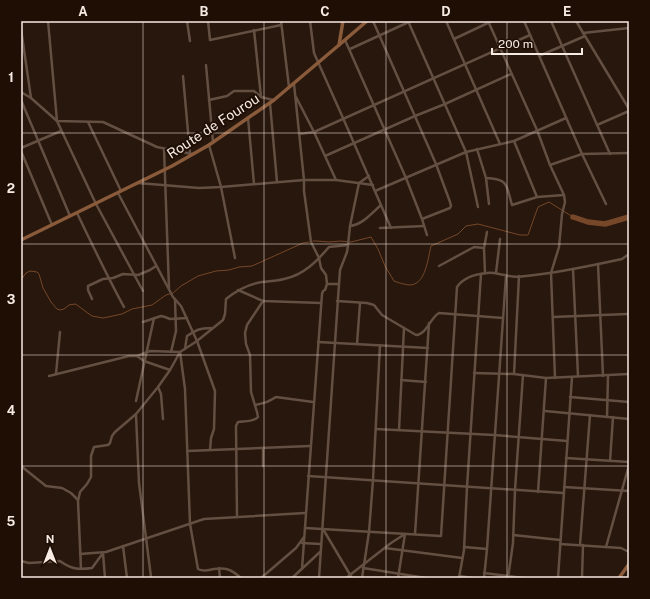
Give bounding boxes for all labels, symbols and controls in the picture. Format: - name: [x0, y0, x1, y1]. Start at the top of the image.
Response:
- text: A: [78, 4, 88, 19]
- text: B: [200, 4, 209, 19]
- text: C: [320, 4, 330, 19]
- text: D: [441, 4, 451, 19]
- text: E: [563, 4, 571, 19]
- scale bar: [492, 30, 582, 56]
- text: 200 m: [498, 37, 533, 51]
- text: 1: [8, 70, 14, 85]
- street label: Route de Fourou: [164, 90, 262, 162]
- text: 2: [7, 181, 15, 196]
- text: 3: [7, 292, 16, 307]
- text: 4: [7, 403, 16, 418]
- text: 5: [7, 514, 16, 529]
- north arrow: [30, 529, 70, 569]
- text: N: [46, 533, 54, 545]

